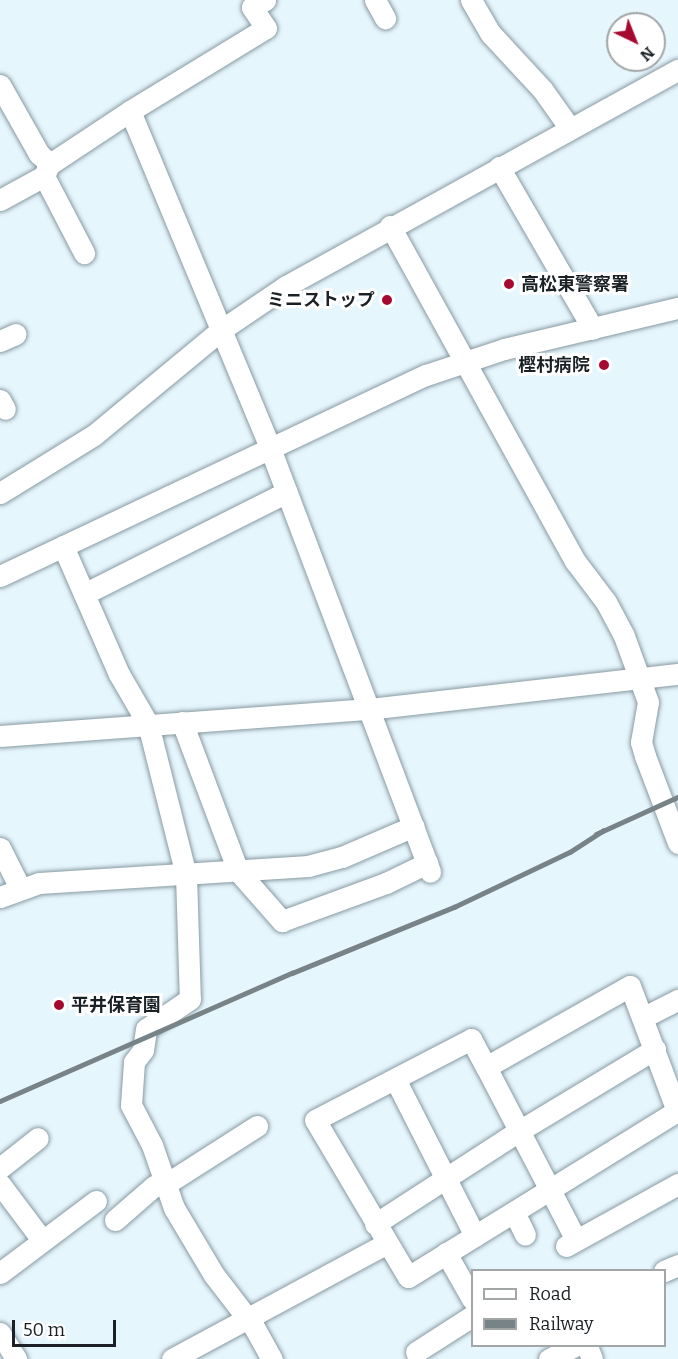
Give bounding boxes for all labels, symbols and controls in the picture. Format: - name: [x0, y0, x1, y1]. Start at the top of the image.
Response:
- north arrow: [606, 12, 666, 72]
- text: N: [636, 43, 658, 65]
- place label: 高松東警察署: [521, 273, 629, 295]
- marker: 高松東警察署: [502, 277, 516, 291]
- place label: ミニストップ: [267, 289, 375, 311]
- marker: ミニストップ: [380, 293, 394, 307]
- place label: 樫村病院: [518, 354, 590, 376]
- marker: 樫村病院: [595, 356, 613, 374]
- place label: 平井保育園: [71, 994, 161, 1016]
- marker: 平井保育園: [52, 998, 66, 1012]
- legend: [471, 1269, 666, 1347]
- text: Road: [529, 1283, 571, 1305]
- scale bar: [15, 1308, 118, 1346]
- text: Railway: [529, 1313, 593, 1335]
- text: 50 m: [23, 1319, 65, 1341]

